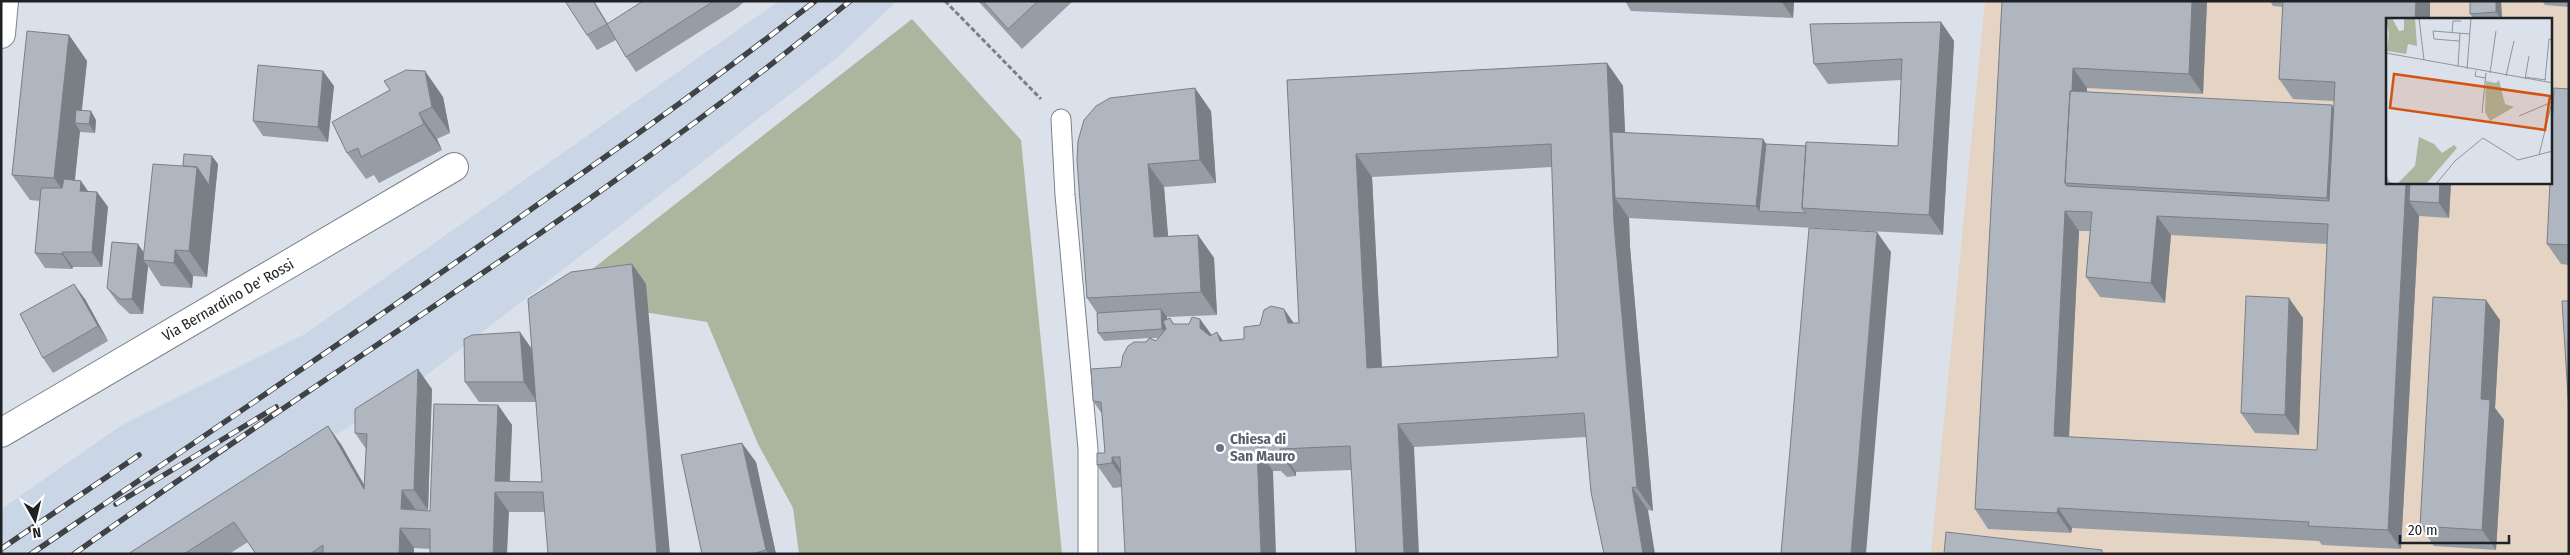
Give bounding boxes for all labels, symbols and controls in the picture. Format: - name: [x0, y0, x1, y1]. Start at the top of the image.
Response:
- inset map: [2386, 18, 2552, 184]
- street label: Via Bernardino De' Rossi: [159, 255, 297, 345]
- place label: Chiesa di San Mauro: [1230, 430, 1295, 465]
- marker: Chiesa di San Mauro: [1214, 442, 1226, 454]
- north arrow: [10, 495, 60, 545]
- scale bar: [2400, 512, 2509, 544]
- text: 20 m: [2408, 521, 2438, 539]
- text: N: [31, 523, 42, 541]

